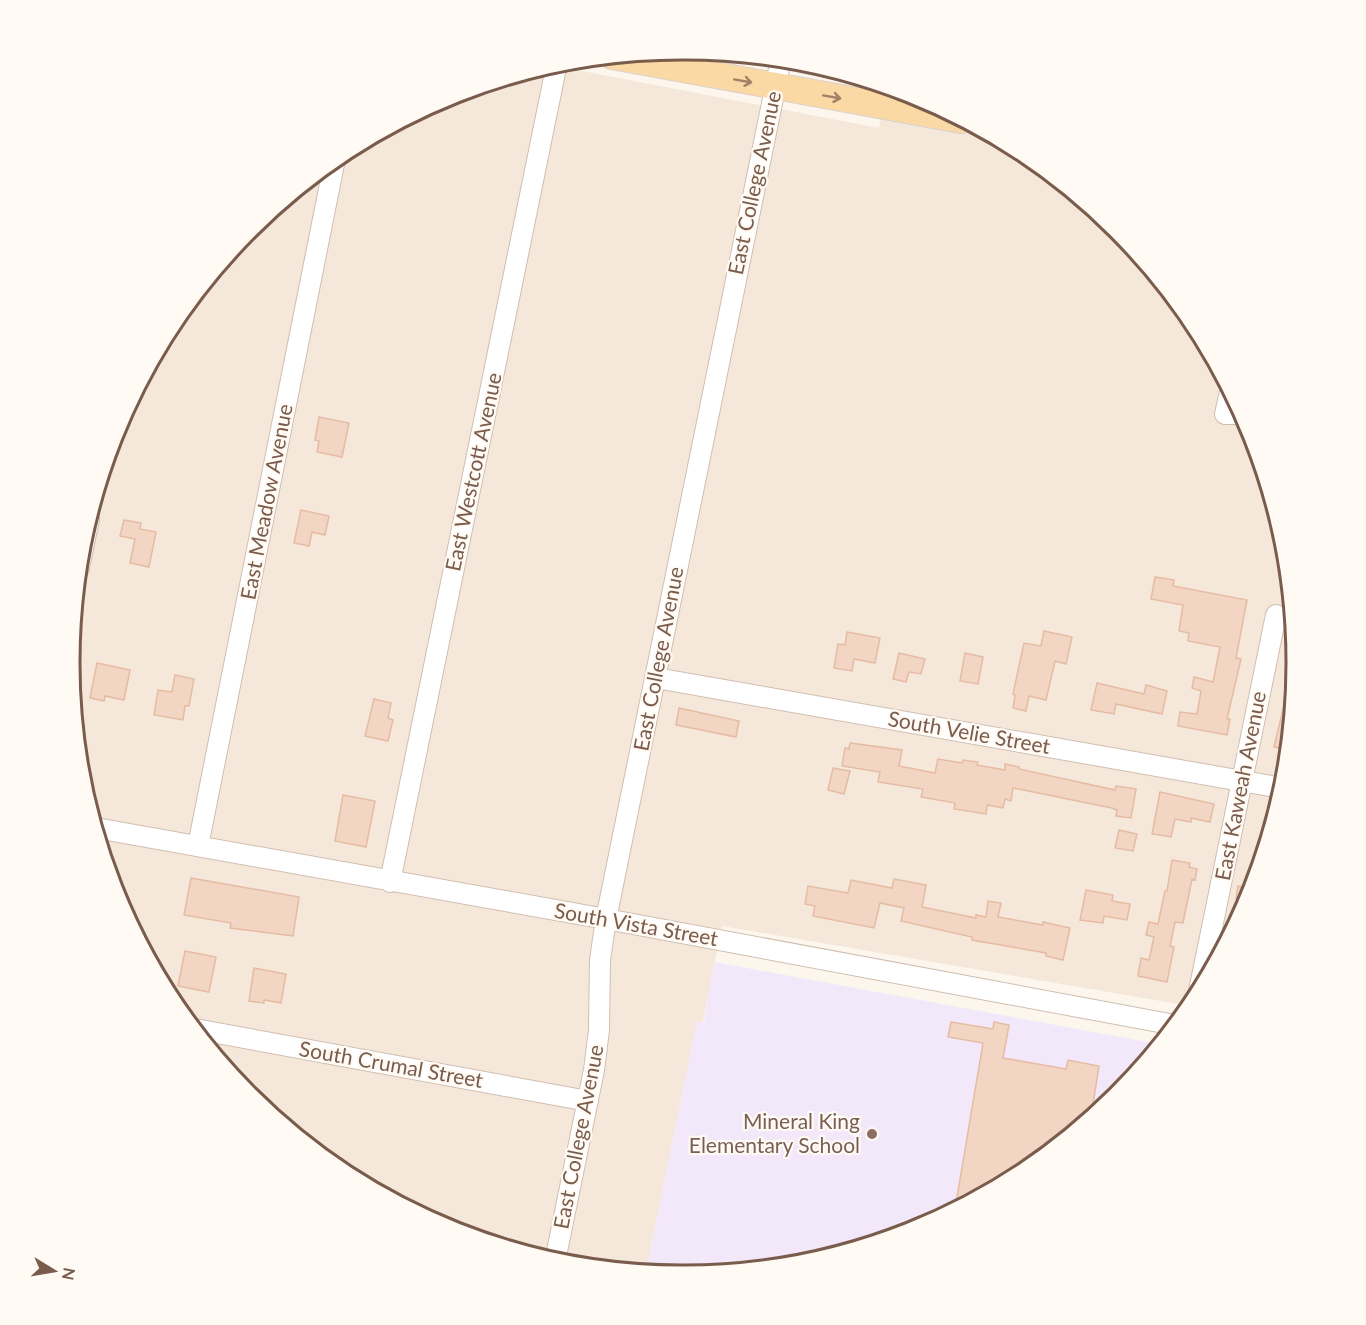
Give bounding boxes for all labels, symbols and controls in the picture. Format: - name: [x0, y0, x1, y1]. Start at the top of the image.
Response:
- one-way arrow: [732, 76, 752, 87]
- street label: East College Avenue: [722, 89, 785, 277]
- one-way arrow: [822, 92, 842, 103]
- street label: East Westcott Avenue: [439, 370, 506, 573]
- street label: East Meadow Avenue: [234, 402, 297, 602]
- street label: East College Avenue: [627, 564, 688, 753]
- street label: East Kaweah Avenue: [1209, 689, 1270, 883]
- street label: South Velie Street: [886, 705, 1053, 758]
- street label: South Vista Street: [552, 897, 721, 950]
- street label: South Crumal Street: [297, 1035, 486, 1092]
- street label: East College Avenue: [547, 1042, 608, 1231]
- place label: Mineral King Elementary School: [689, 1108, 860, 1157]
- marker: Mineral King Elementary School: [865, 1127, 879, 1141]
- north arrow: [24, 1241, 84, 1301]
- text: N: [59, 1266, 80, 1282]

